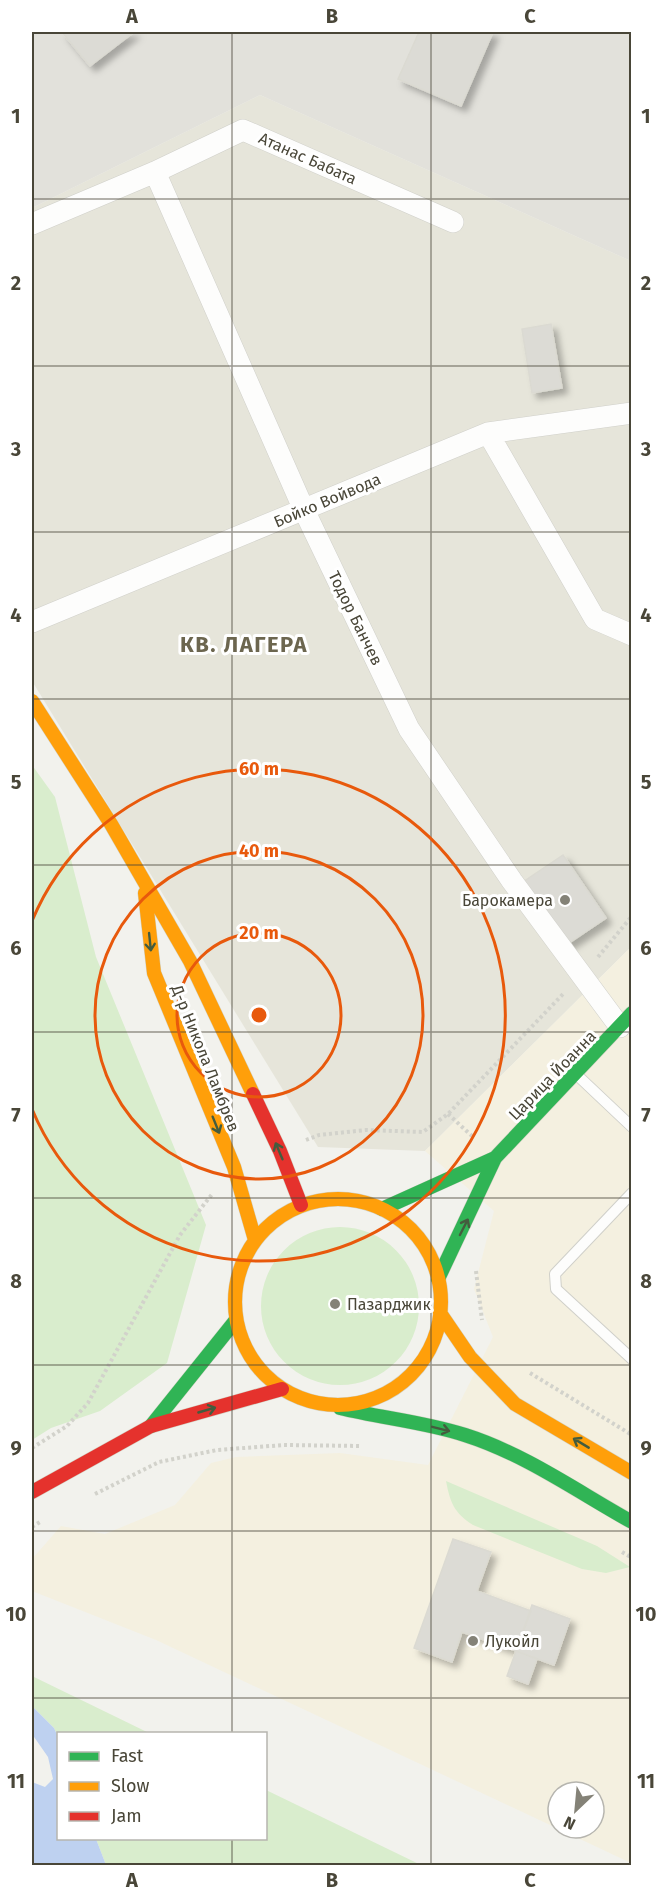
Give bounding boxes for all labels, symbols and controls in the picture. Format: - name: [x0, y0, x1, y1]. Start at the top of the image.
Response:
- text: A: [125, 4, 139, 28]
- text: B: [326, 4, 338, 28]
- text: C: [524, 4, 536, 28]
- text: 1: [11, 104, 21, 128]
- text: 1: [641, 104, 651, 128]
- street label: Атанас Бабата: [256, 128, 360, 189]
- text: 2: [11, 271, 21, 295]
- text: 2: [641, 271, 651, 295]
- text: 3: [10, 437, 21, 461]
- text: 3: [640, 437, 651, 461]
- street label: Бойко Войвода: [271, 469, 384, 532]
- street label: Тодор Банчев: [325, 568, 387, 668]
- text: 4: [10, 603, 22, 627]
- text: 4: [640, 603, 652, 627]
- district label: КВ. ЛАГЕРА: [180, 631, 308, 658]
- text: 60 m: [239, 758, 279, 780]
- text: 5: [11, 770, 22, 794]
- text: 5: [641, 770, 652, 794]
- text: 40 m: [239, 840, 279, 862]
- place label: Барокамера: [462, 891, 553, 910]
- marker: Барокамера: [558, 893, 572, 907]
- text: 20 m: [239, 922, 279, 944]
- one-way arrow: [145, 932, 156, 952]
- text: 6: [10, 936, 22, 960]
- text: 6: [640, 936, 652, 960]
- street label: Д-р Никола Ламбрев: [167, 981, 244, 1134]
- centre of rings: [249, 1005, 269, 1025]
- street label: Царица Йоанна: [505, 1027, 600, 1124]
- text: 7: [11, 1103, 21, 1127]
- text: 7: [641, 1103, 651, 1127]
- one-way arrow: [211, 1115, 222, 1133]
- one-way arrow: [273, 1142, 284, 1160]
- one-way arrow: [459, 1218, 471, 1236]
- text: 8: [10, 1269, 22, 1293]
- text: 8: [640, 1269, 652, 1293]
- place label: Пазарджик: [347, 1295, 431, 1314]
- marker: Пазарджик: [328, 1297, 342, 1311]
- one-way arrow: [198, 1404, 217, 1415]
- one-way arrow: [431, 1424, 450, 1435]
- text: 9: [10, 1436, 22, 1460]
- text: 9: [640, 1436, 652, 1460]
- one-way arrow: [573, 1437, 590, 1449]
- text: 10: [6, 1602, 26, 1626]
- text: 10: [636, 1602, 656, 1626]
- place label: Лукойл: [485, 1632, 540, 1651]
- marker: Лукойл: [466, 1634, 480, 1648]
- legend: [57, 1732, 267, 1840]
- text: Fast: [111, 1745, 144, 1767]
- text: 11: [7, 1769, 25, 1793]
- text: 11: [637, 1769, 655, 1793]
- text: Slow: [111, 1775, 150, 1797]
- north arrow: [546, 1780, 606, 1840]
- text: Jam: [111, 1805, 142, 1827]
- text: N: [561, 1812, 579, 1834]
- text: A: [125, 1868, 139, 1892]
- text: B: [326, 1868, 338, 1892]
- text: C: [524, 1868, 536, 1892]

